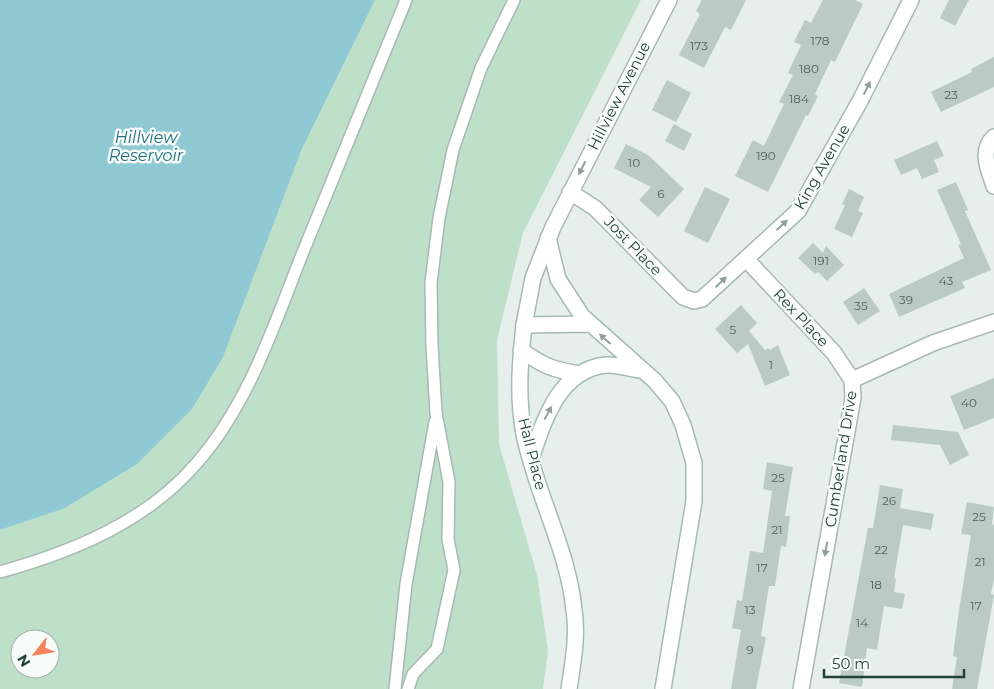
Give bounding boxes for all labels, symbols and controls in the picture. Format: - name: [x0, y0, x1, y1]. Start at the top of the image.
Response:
- house number: 178: [811, 33, 830, 48]
- street label: Hillview Avenue: [583, 38, 654, 153]
- house number: 173: [690, 38, 708, 53]
- house number: 180: [799, 61, 819, 76]
- one-way arrow: [863, 81, 871, 95]
- house number: 23: [944, 87, 958, 102]
- house number: 184: [789, 91, 809, 106]
- street label: King Avenue: [789, 121, 854, 213]
- water label: Hillview Reservoir: [109, 128, 184, 165]
- house number: 190: [756, 148, 776, 163]
- house number: 10: [628, 155, 640, 170]
- one-way arrow: [578, 160, 586, 175]
- house number: 6: [657, 186, 665, 201]
- street label: Jost Place: [600, 211, 666, 279]
- one-way arrow: [776, 219, 788, 231]
- house number: 191: [813, 253, 829, 268]
- house number: 43: [939, 273, 953, 288]
- one-way arrow: [715, 276, 727, 288]
- street label: Rex Place: [770, 285, 833, 351]
- house number: 39: [899, 292, 913, 307]
- house number: 35: [854, 298, 868, 313]
- house number: 5: [730, 322, 737, 337]
- one-way arrow: [600, 333, 612, 345]
- house number: 1: [769, 357, 773, 372]
- street label: Cumberland Drive: [820, 389, 861, 529]
- house number: 40: [961, 395, 977, 410]
- one-way arrow: [544, 406, 552, 421]
- street label: Hall Place: [514, 416, 551, 492]
- house number: 25: [771, 470, 785, 485]
- house number: 26: [882, 493, 896, 508]
- house number: 25: [972, 509, 986, 524]
- house number: 21: [771, 522, 783, 537]
- one-way arrow: [822, 541, 830, 557]
- house number: 22: [874, 542, 888, 557]
- house number: 21: [974, 554, 986, 569]
- house number: 17: [756, 560, 768, 575]
- house number: 18: [870, 577, 882, 592]
- house number: 17: [970, 598, 982, 613]
- house number: 13: [744, 602, 756, 617]
- house number: 14: [856, 615, 868, 630]
- north arrow: [10, 629, 60, 679]
- house number: 9: [746, 642, 754, 657]
- scale bar: [824, 646, 964, 678]
- text: N: [13, 651, 34, 670]
- text: 50 m: [832, 654, 870, 673]

